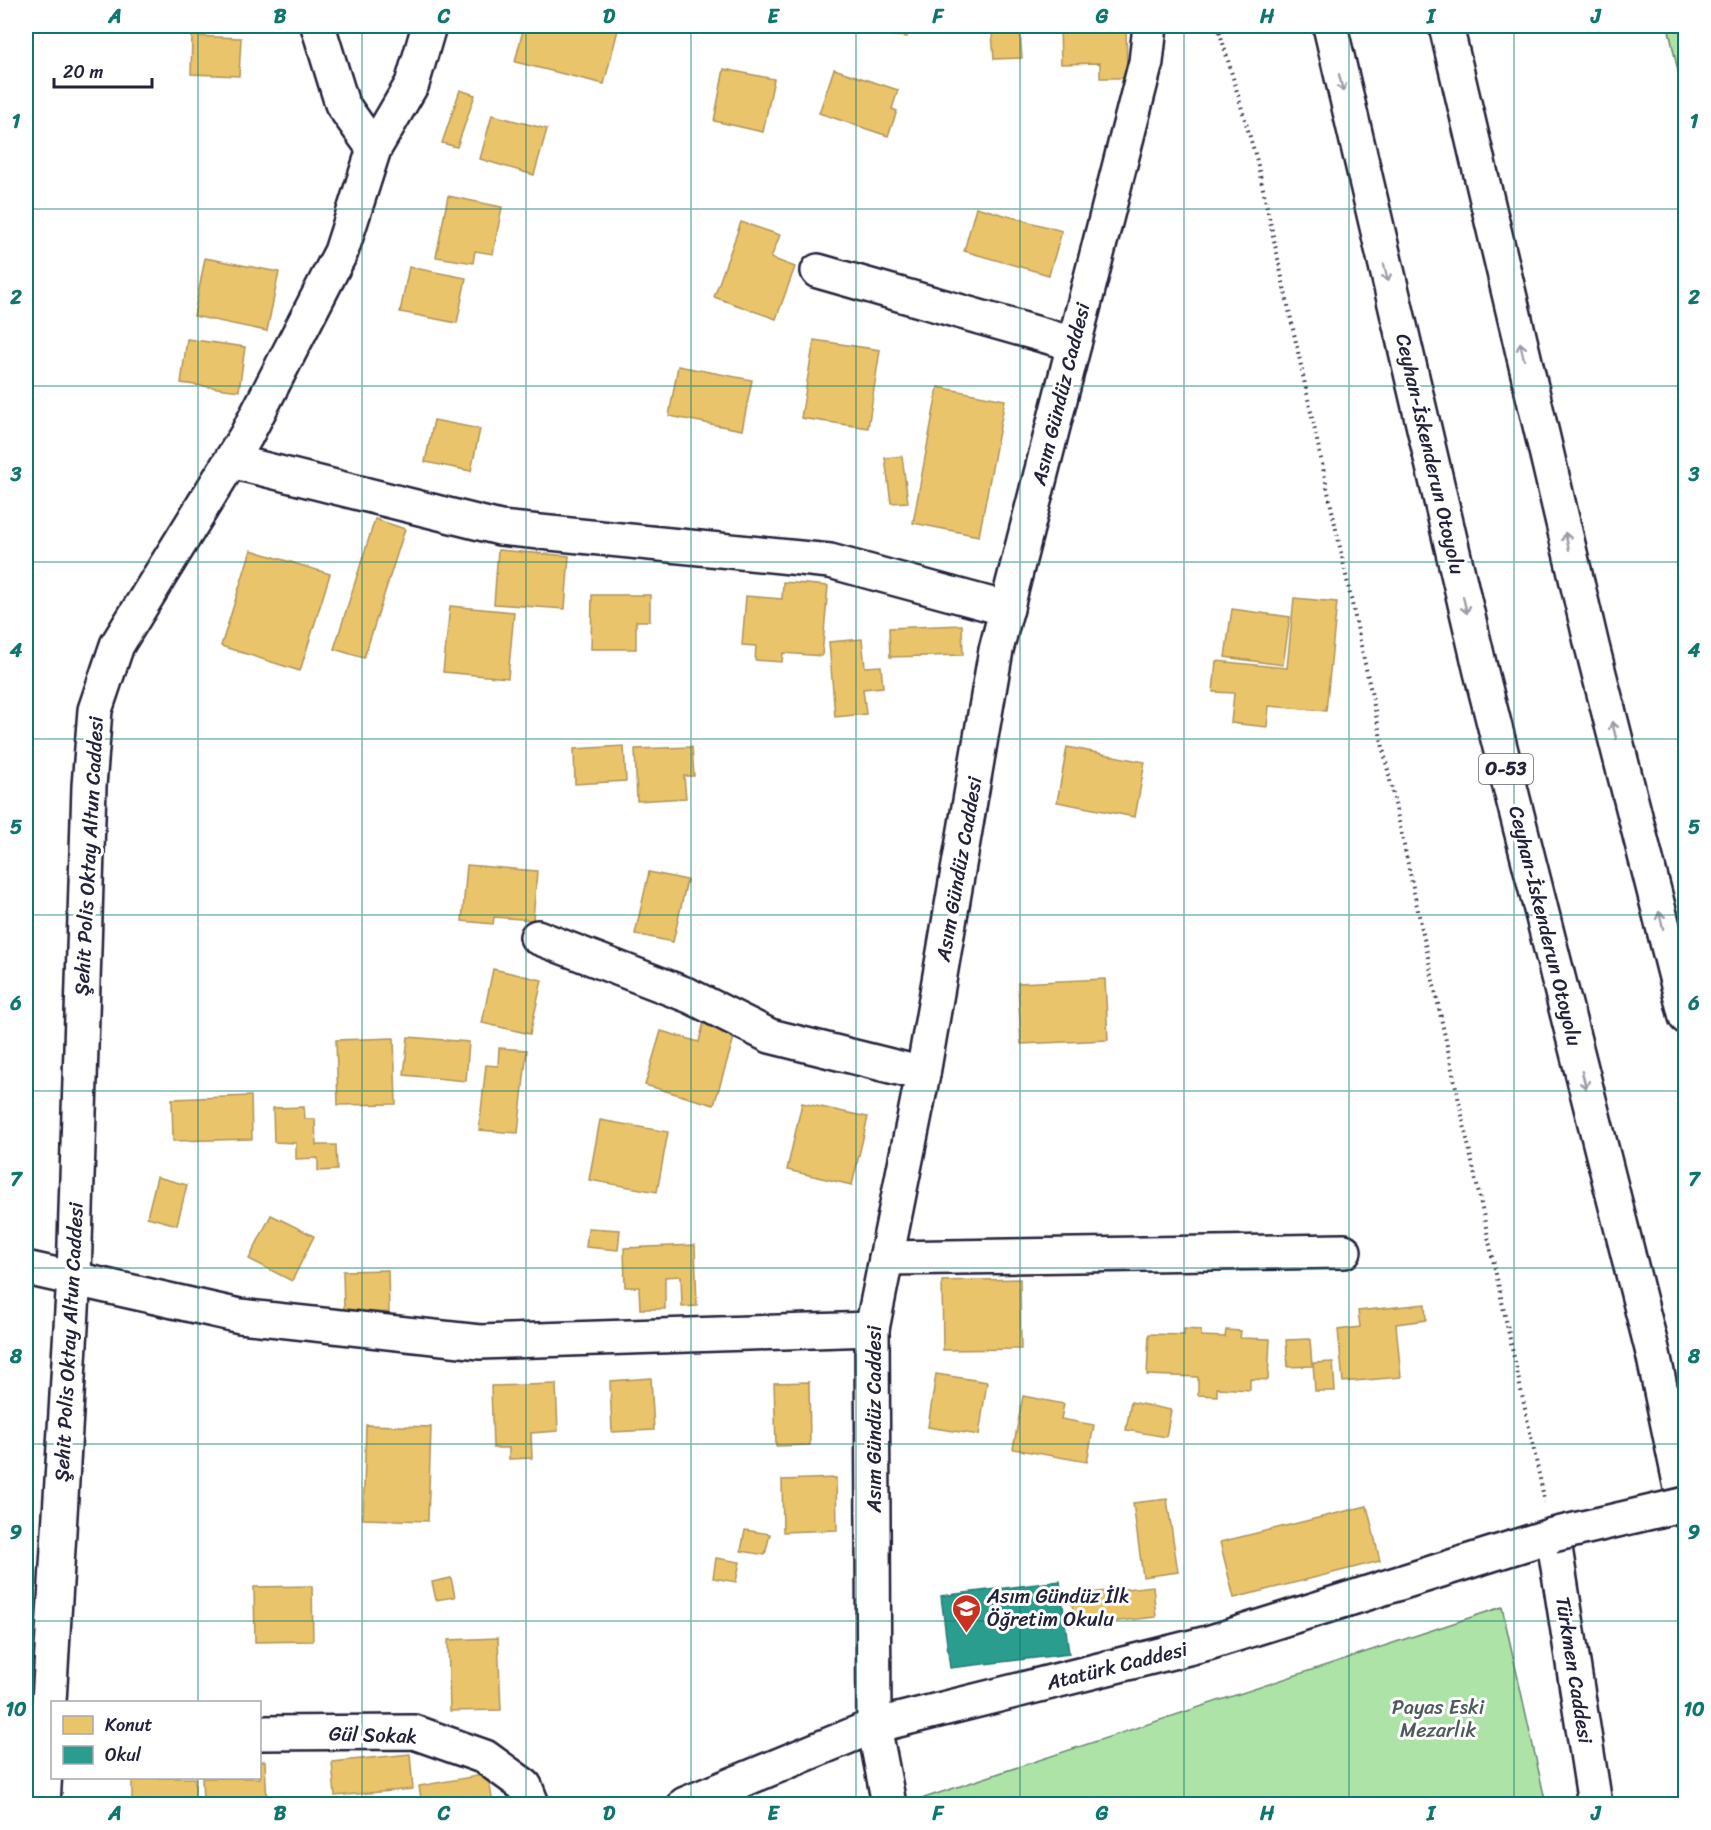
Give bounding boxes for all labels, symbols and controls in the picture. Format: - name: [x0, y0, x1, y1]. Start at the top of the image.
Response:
- text: A: [107, 0, 122, 34]
- text: B: [274, 0, 287, 34]
- text: C: [437, 0, 451, 34]
- text: D: [603, 0, 616, 34]
- text: E: [767, 0, 780, 34]
- text: F: [932, 0, 945, 34]
- text: G: [1095, 0, 1109, 34]
- text: H: [1259, 0, 1275, 34]
- text: I: [1426, 0, 1437, 34]
- text: J: [1590, 0, 1602, 34]
- scale bar: [54, 51, 152, 89]
- text: 20 m: [63, 56, 103, 88]
- one-way arrow: [1336, 73, 1348, 92]
- text: 1: [12, 104, 21, 139]
- text: 1: [1690, 104, 1699, 139]
- one-way arrow: [1381, 263, 1393, 282]
- text: 2: [9, 280, 22, 315]
- text: 2: [1687, 280, 1700, 315]
- street label: Asım Gündüz Caddesi: [1021, 299, 1101, 490]
- street label: Ceyhan-İskenderun Otoyolu: [1385, 330, 1475, 578]
- one-way arrow: [1516, 342, 1528, 361]
- text: 3: [10, 457, 22, 492]
- text: 3: [1688, 457, 1700, 492]
- one-way arrow: [1561, 532, 1573, 551]
- one-way arrow: [1460, 595, 1472, 614]
- text: 4: [9, 633, 23, 668]
- text: 4: [1687, 633, 1701, 668]
- street label: Şehit Polis Oktay Altun Caddesi: [64, 715, 114, 997]
- one-way arrow: [1607, 721, 1619, 740]
- road number: O-53: [1479, 754, 1533, 784]
- street label: Asım Gündüz Caddesi: [925, 773, 993, 965]
- street label: Ceyhan-İskenderun Otoyolu: [1498, 802, 1592, 1050]
- text: 5: [10, 810, 22, 845]
- text: 5: [1688, 810, 1700, 845]
- one-way arrow: [1655, 910, 1666, 929]
- text: 6: [9, 986, 22, 1021]
- text: 6: [1687, 986, 1700, 1021]
- one-way arrow: [1578, 1070, 1590, 1089]
- text: 7: [10, 1162, 23, 1197]
- text: 7: [1688, 1162, 1701, 1197]
- street label: Şehit Polis Oktay Altun Caddesi: [44, 1201, 94, 1483]
- street label: Asım Gündüz Caddesi: [857, 1325, 892, 1513]
- text: 8: [9, 1339, 23, 1374]
- text: 8: [1687, 1339, 1701, 1374]
- text: 9: [10, 1515, 22, 1550]
- text: 9: [1688, 1515, 1700, 1550]
- place label: Asım Gündüz İlk Öğretim Okulu: [986, 1579, 1130, 1637]
- school or university icon: Asım Gündüz İlk Öğretim Okulu: [950, 1592, 982, 1634]
- street label: Türkmen Caddesi: [1545, 1594, 1603, 1747]
- street label: Atatürk Caddesi: [1042, 1631, 1192, 1701]
- park label: Payas Eski Mezarlık: [1392, 1690, 1485, 1748]
- text: 10: [5, 1692, 27, 1727]
- text: 10: [1683, 1692, 1705, 1727]
- legend: [51, 1701, 261, 1779]
- text: Konut: [105, 1709, 152, 1741]
- street label: Gül Sokak: [328, 1716, 418, 1754]
- text: Okul: [105, 1739, 142, 1771]
- text: A: [107, 1796, 122, 1830]
- text: B: [274, 1796, 287, 1830]
- text: C: [437, 1796, 451, 1830]
- text: D: [603, 1796, 616, 1830]
- text: E: [767, 1796, 780, 1830]
- text: F: [932, 1796, 945, 1830]
- text: G: [1095, 1796, 1109, 1830]
- text: H: [1259, 1796, 1275, 1830]
- text: I: [1426, 1796, 1437, 1830]
- text: J: [1590, 1796, 1602, 1830]

